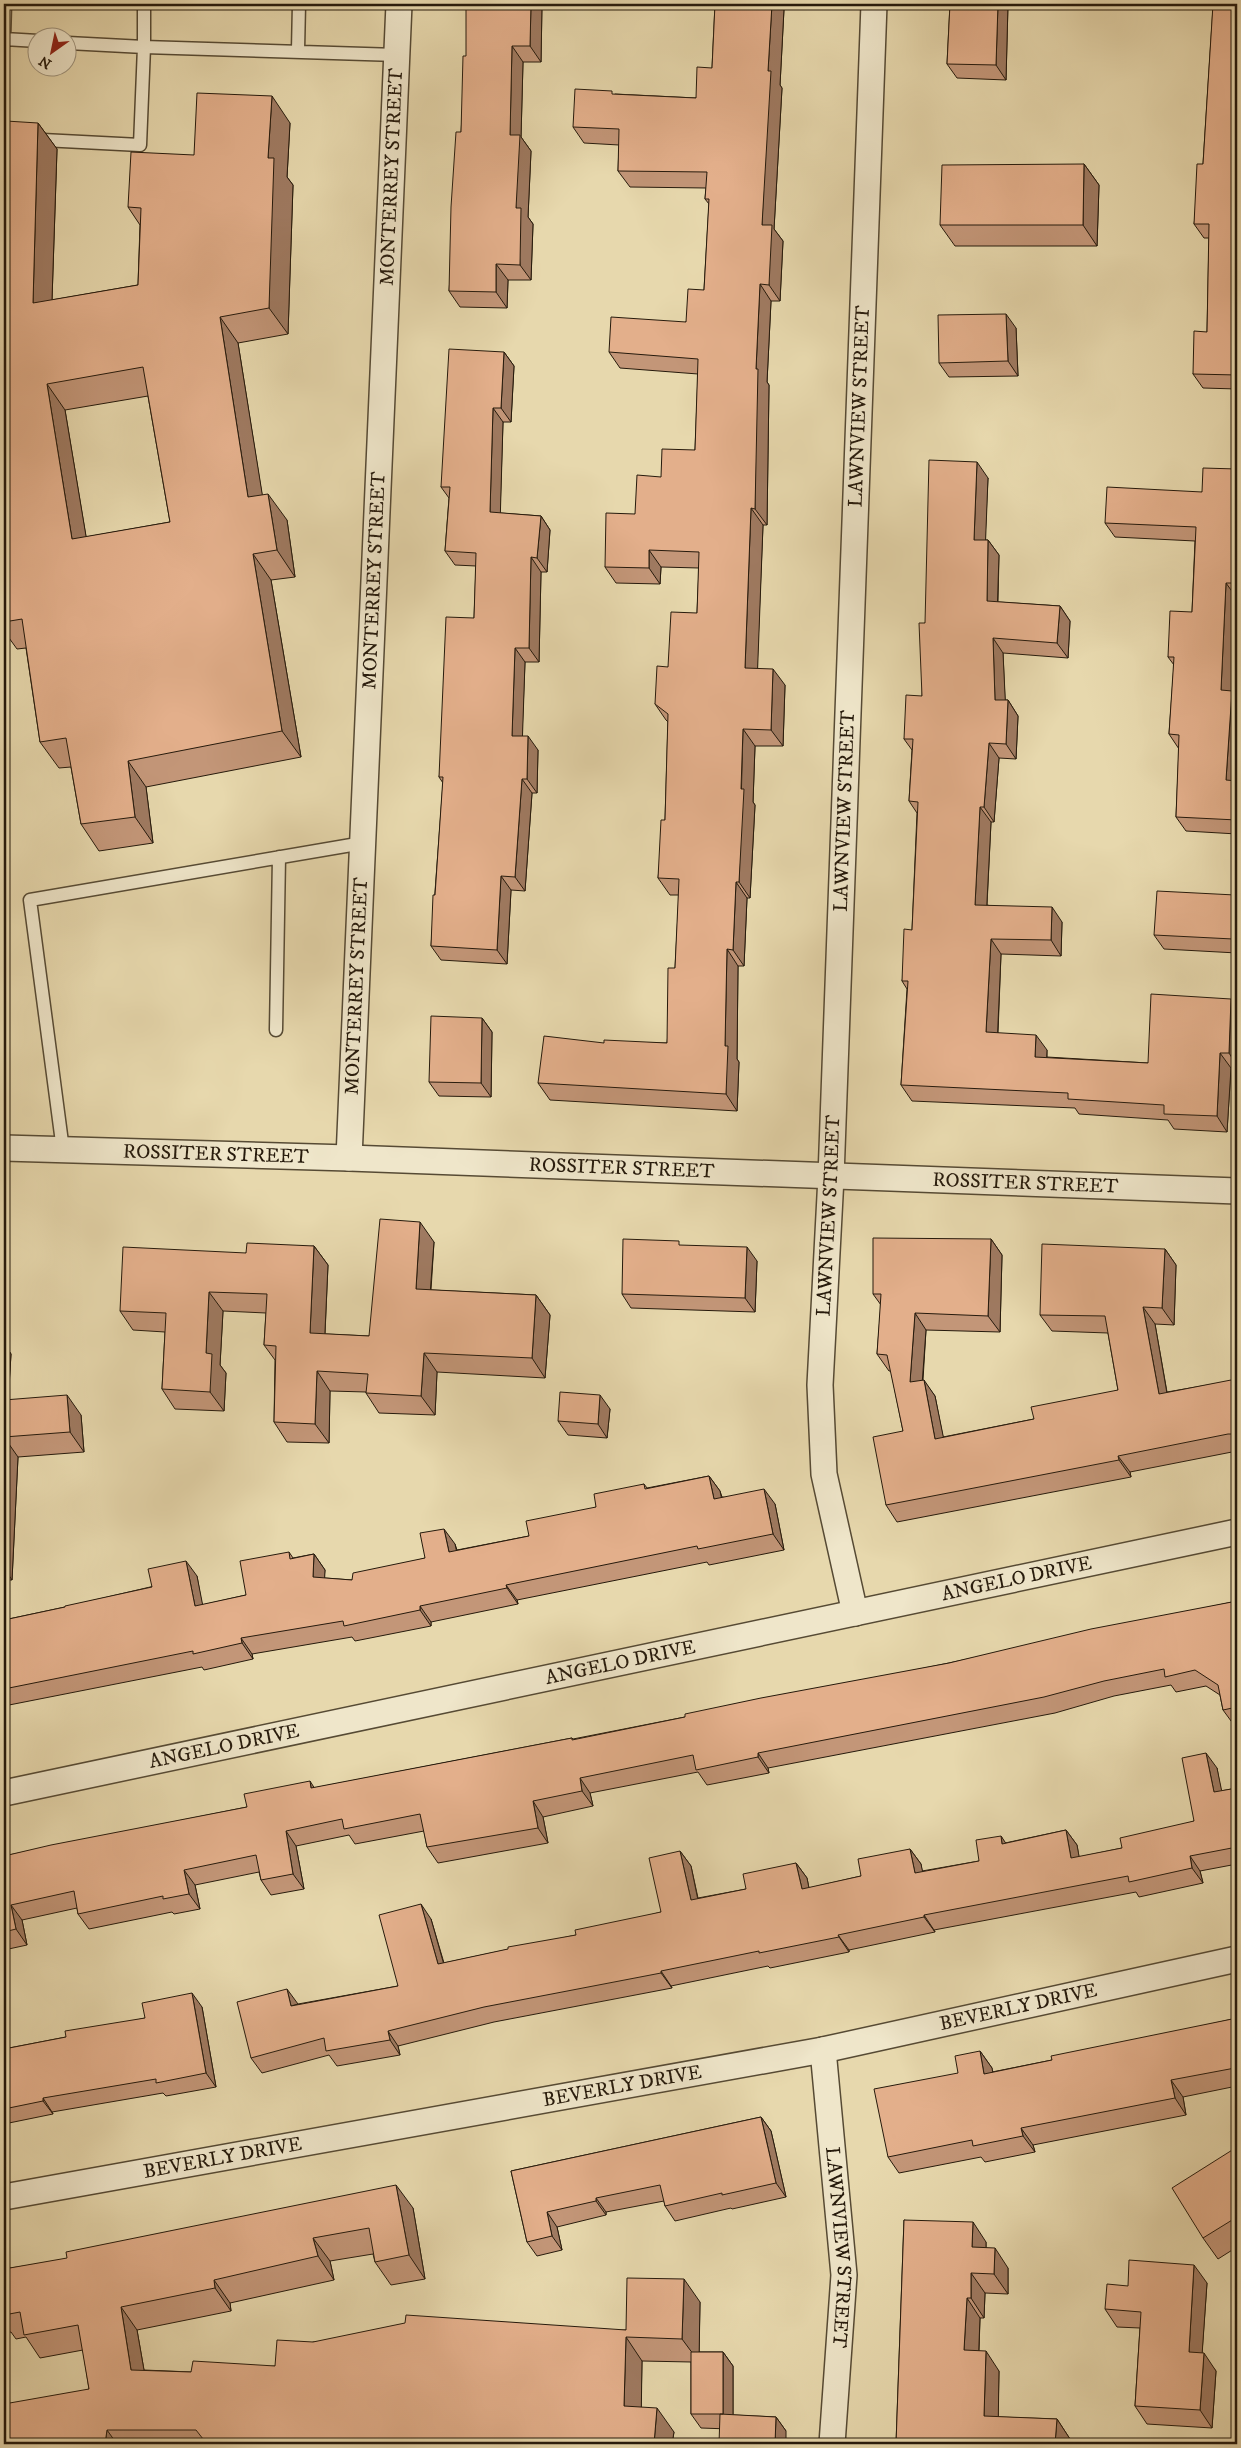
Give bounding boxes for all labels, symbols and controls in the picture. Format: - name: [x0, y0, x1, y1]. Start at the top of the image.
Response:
- north arrow: [28, 28, 78, 78]
- text: N: [35, 51, 55, 73]
- street label: MONTERREY STREET: [374, 67, 409, 286]
- street label: LAWNVIEW STREET: [843, 305, 875, 508]
- street label: MONTERREY STREET: [357, 471, 391, 690]
- street label: LAWNVIEW STREET: [828, 710, 861, 912]
- street label: MONTERREY STREET: [339, 877, 374, 1096]
- street label: LAWNVIEW STREET: [811, 1114, 846, 1317]
- street label: ROSSITER STREET: [123, 1139, 309, 1169]
- street label: ROSSITER STREET: [528, 1152, 715, 1184]
- street label: ROSSITER STREET: [932, 1167, 1119, 1199]
- street label: ANGELO DRIVE: [939, 1551, 1094, 1607]
- street label: ANGELO DRIVE: [543, 1634, 698, 1691]
- street label: ANGELO DRIVE: [147, 1718, 302, 1774]
- street label: BEVERLY DRIVE: [937, 1978, 1099, 2037]
- street label: BEVERLY DRIVE: [541, 2060, 704, 2113]
- street label: BEVERLY DRIVE: [141, 2131, 304, 2184]
- street label: LAWNVIEW STREET: [820, 2146, 857, 2349]

